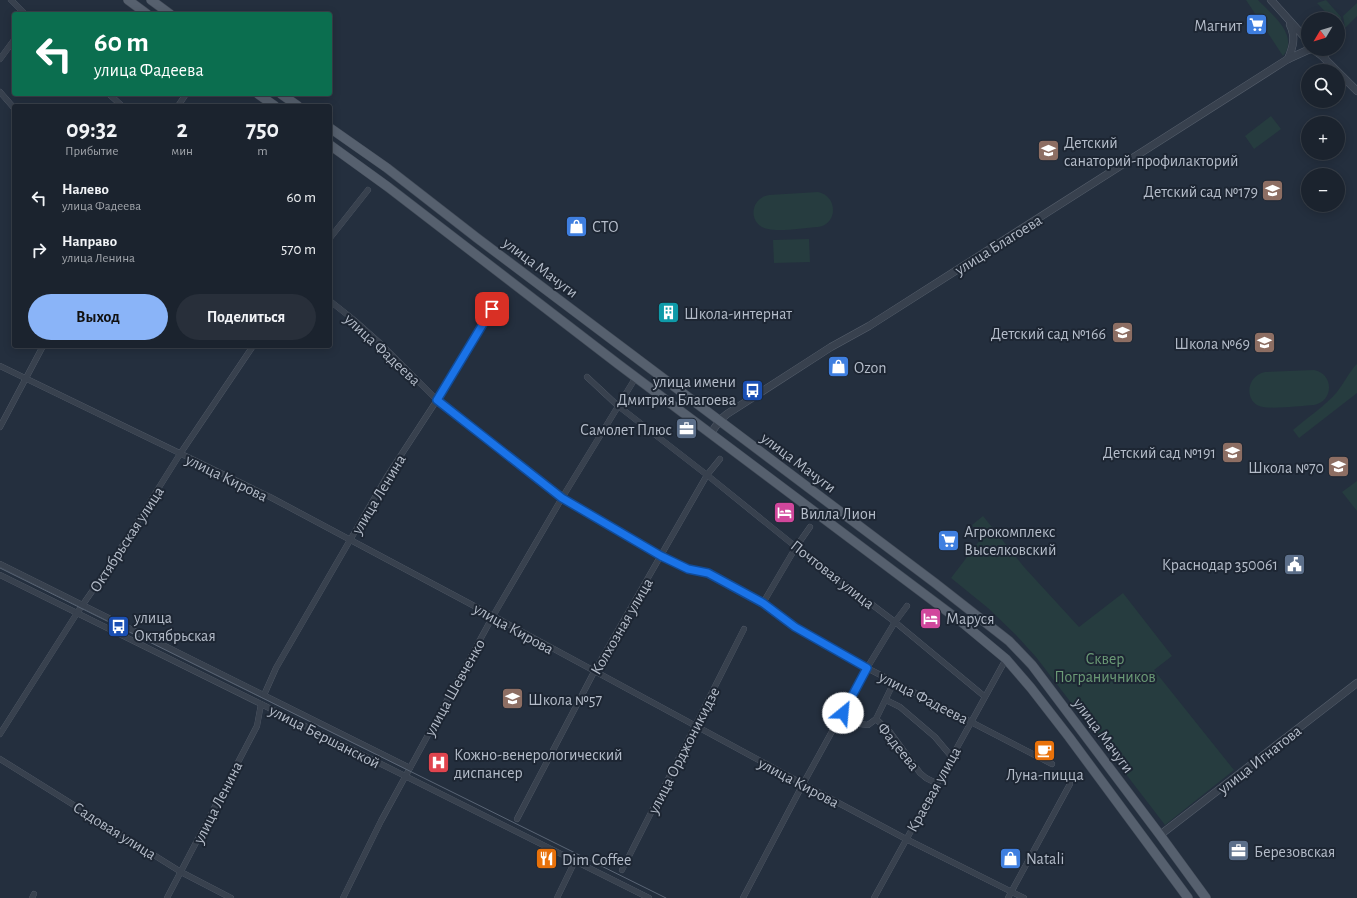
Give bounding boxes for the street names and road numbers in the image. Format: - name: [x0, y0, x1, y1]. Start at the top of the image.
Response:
- street label: улица Благоева: [951, 212, 1045, 279]
- street label: улица Мачуги: [499, 234, 581, 302]
- street label: улица Фадеева: [340, 310, 423, 390]
- street label: улица Мачуги: [757, 429, 839, 497]
- street label: улица Кирова: [182, 451, 270, 505]
- street label: улица Ленина: [348, 452, 410, 539]
- street label: Октябрьская улица: [87, 484, 168, 596]
- street label: Почтовая улица: [787, 537, 877, 613]
- street label: Колхозная улица: [588, 575, 657, 678]
- street label: улица Кирова: [469, 600, 556, 658]
- street label: улица Шевченко: [421, 636, 489, 740]
- street label: улица Фадеева: [875, 668, 971, 728]
- street label: улица Орджоникидзе: [645, 685, 724, 818]
- street label: улица Мачуги: [1069, 694, 1136, 777]
- street label: улица Бершанской: [265, 702, 382, 773]
- street label: Фадеева: [874, 720, 922, 774]
- street label: улица Игнатова: [1214, 722, 1305, 799]
- street label: Краевая улица: [904, 744, 965, 835]
- street label: улица Кирова: [754, 754, 842, 812]
- street label: улица Ленина: [190, 759, 246, 847]
- street label: Садовая улица: [70, 799, 159, 864]

